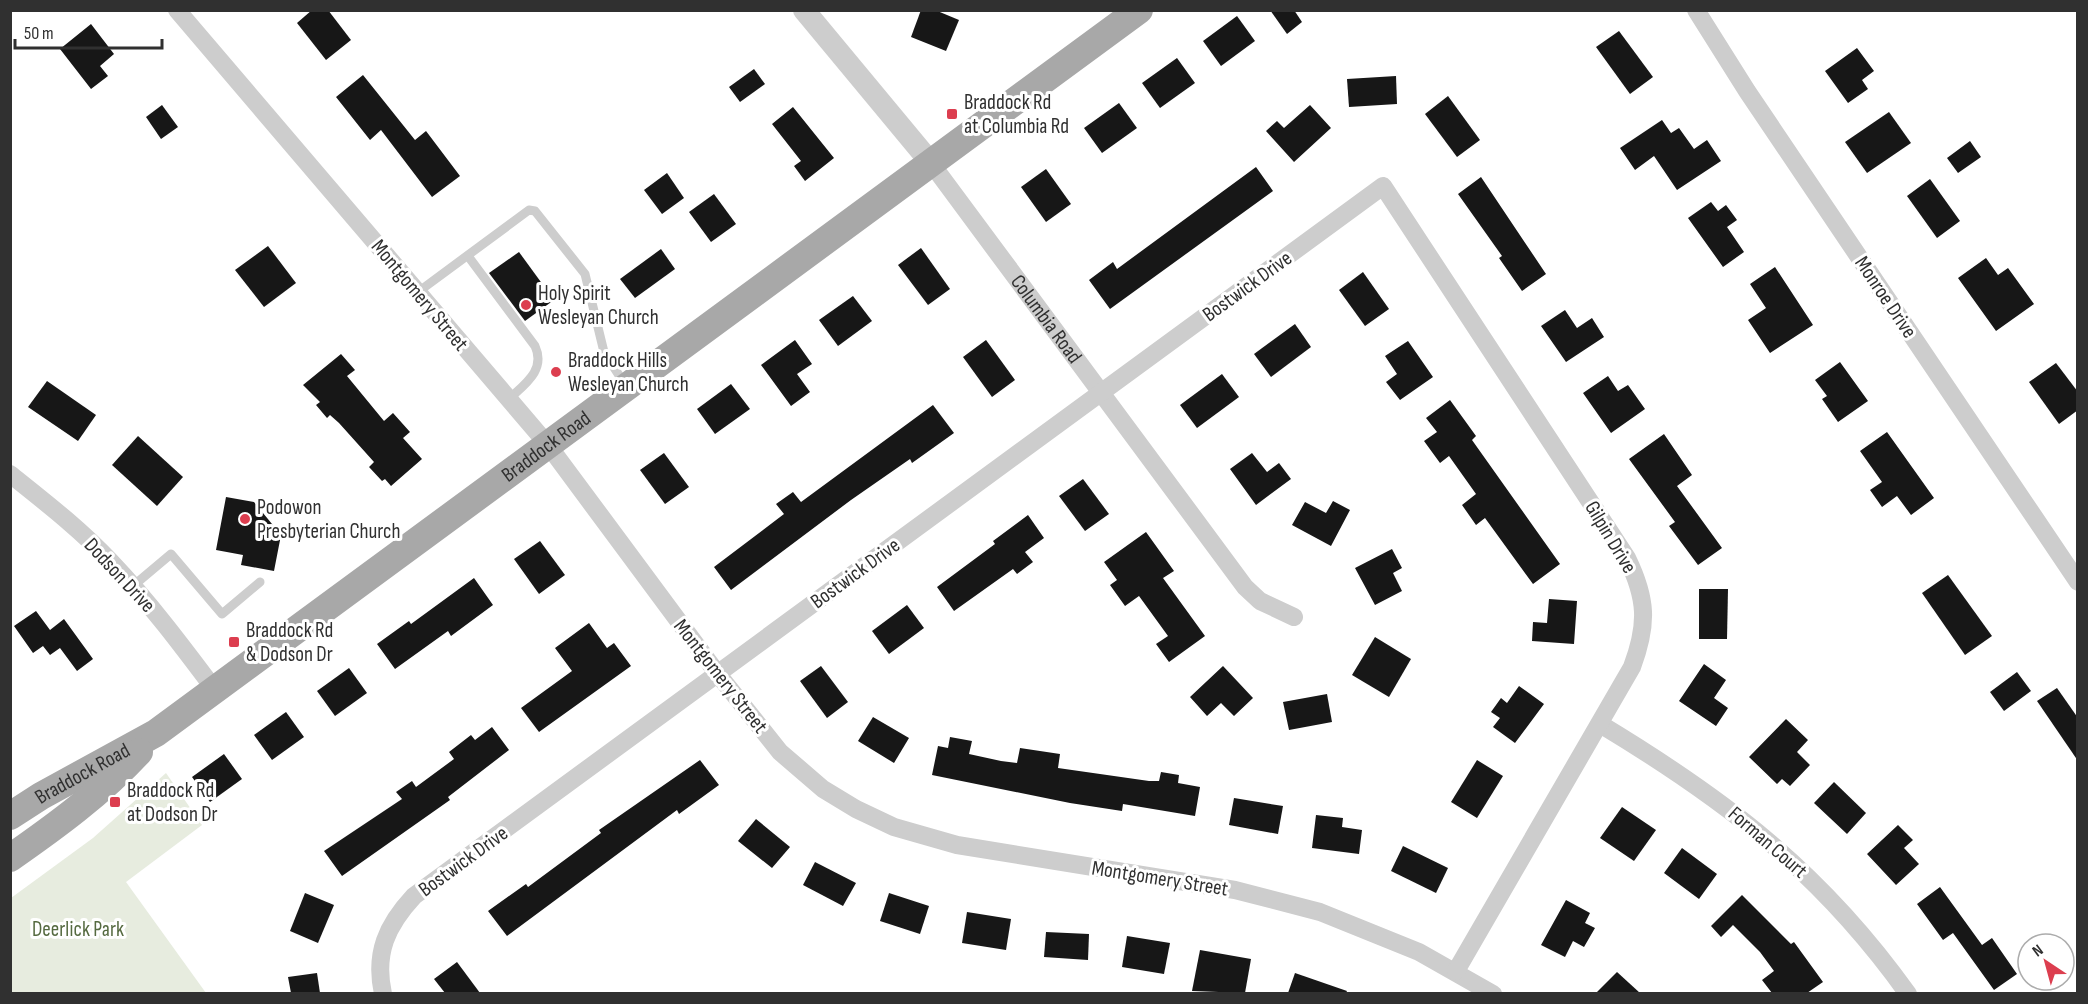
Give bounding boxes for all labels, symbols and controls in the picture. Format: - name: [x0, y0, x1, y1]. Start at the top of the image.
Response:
- scale bar: [15, 12, 162, 50]
- text: 50 m: [24, 23, 54, 44]
- place label: Braddock Rd at Columbia Rd: [964, 90, 1069, 139]
- marker: Braddock Rd at Columbia Rd: [945, 107, 959, 121]
- street label: Montgomery Street: [366, 235, 473, 356]
- street label: Bostwick Drive: [1198, 246, 1297, 327]
- street label: Monroe Drive: [1849, 252, 1922, 343]
- street label: Columbia Road: [1005, 270, 1087, 368]
- place label: Holy Spirit Wesleyan Church: [538, 281, 659, 330]
- marker: Holy Spirit Wesleyan Church: [519, 298, 533, 312]
- place label: Braddock Hills Wesleyan Church: [568, 348, 689, 397]
- marker: Braddock Hills Wesleyan Church: [549, 365, 563, 379]
- street label: Braddock Road: [497, 406, 596, 488]
- place label: Podowon Presbyterian Church: [257, 495, 400, 544]
- street label: Gilpin Drive: [1579, 497, 1642, 578]
- marker: Podowon Presbyterian Church: [238, 512, 252, 526]
- street label: Dodson Drive: [79, 533, 161, 618]
- street label: Bostwick Drive: [806, 533, 905, 614]
- street label: Montgomery Street: [668, 614, 773, 738]
- place label: Braddock Rd & Dodson Dr: [246, 618, 333, 667]
- marker: Braddock Rd & Dodson Dr: [227, 635, 241, 649]
- street label: Braddock Road: [30, 738, 134, 810]
- place label: Braddock Rd at Dodson Dr: [127, 778, 218, 827]
- marker: Braddock Rd at Dodson Dr: [108, 795, 122, 809]
- street label: Forman Court: [1723, 801, 1812, 883]
- street label: Bostwick Drive: [414, 821, 513, 902]
- street label: Montgomery Street: [1090, 855, 1230, 902]
- park label: Deerlick Park: [32, 917, 124, 942]
- north arrow: [2016, 932, 2076, 992]
- text: N: [2029, 941, 2047, 961]

